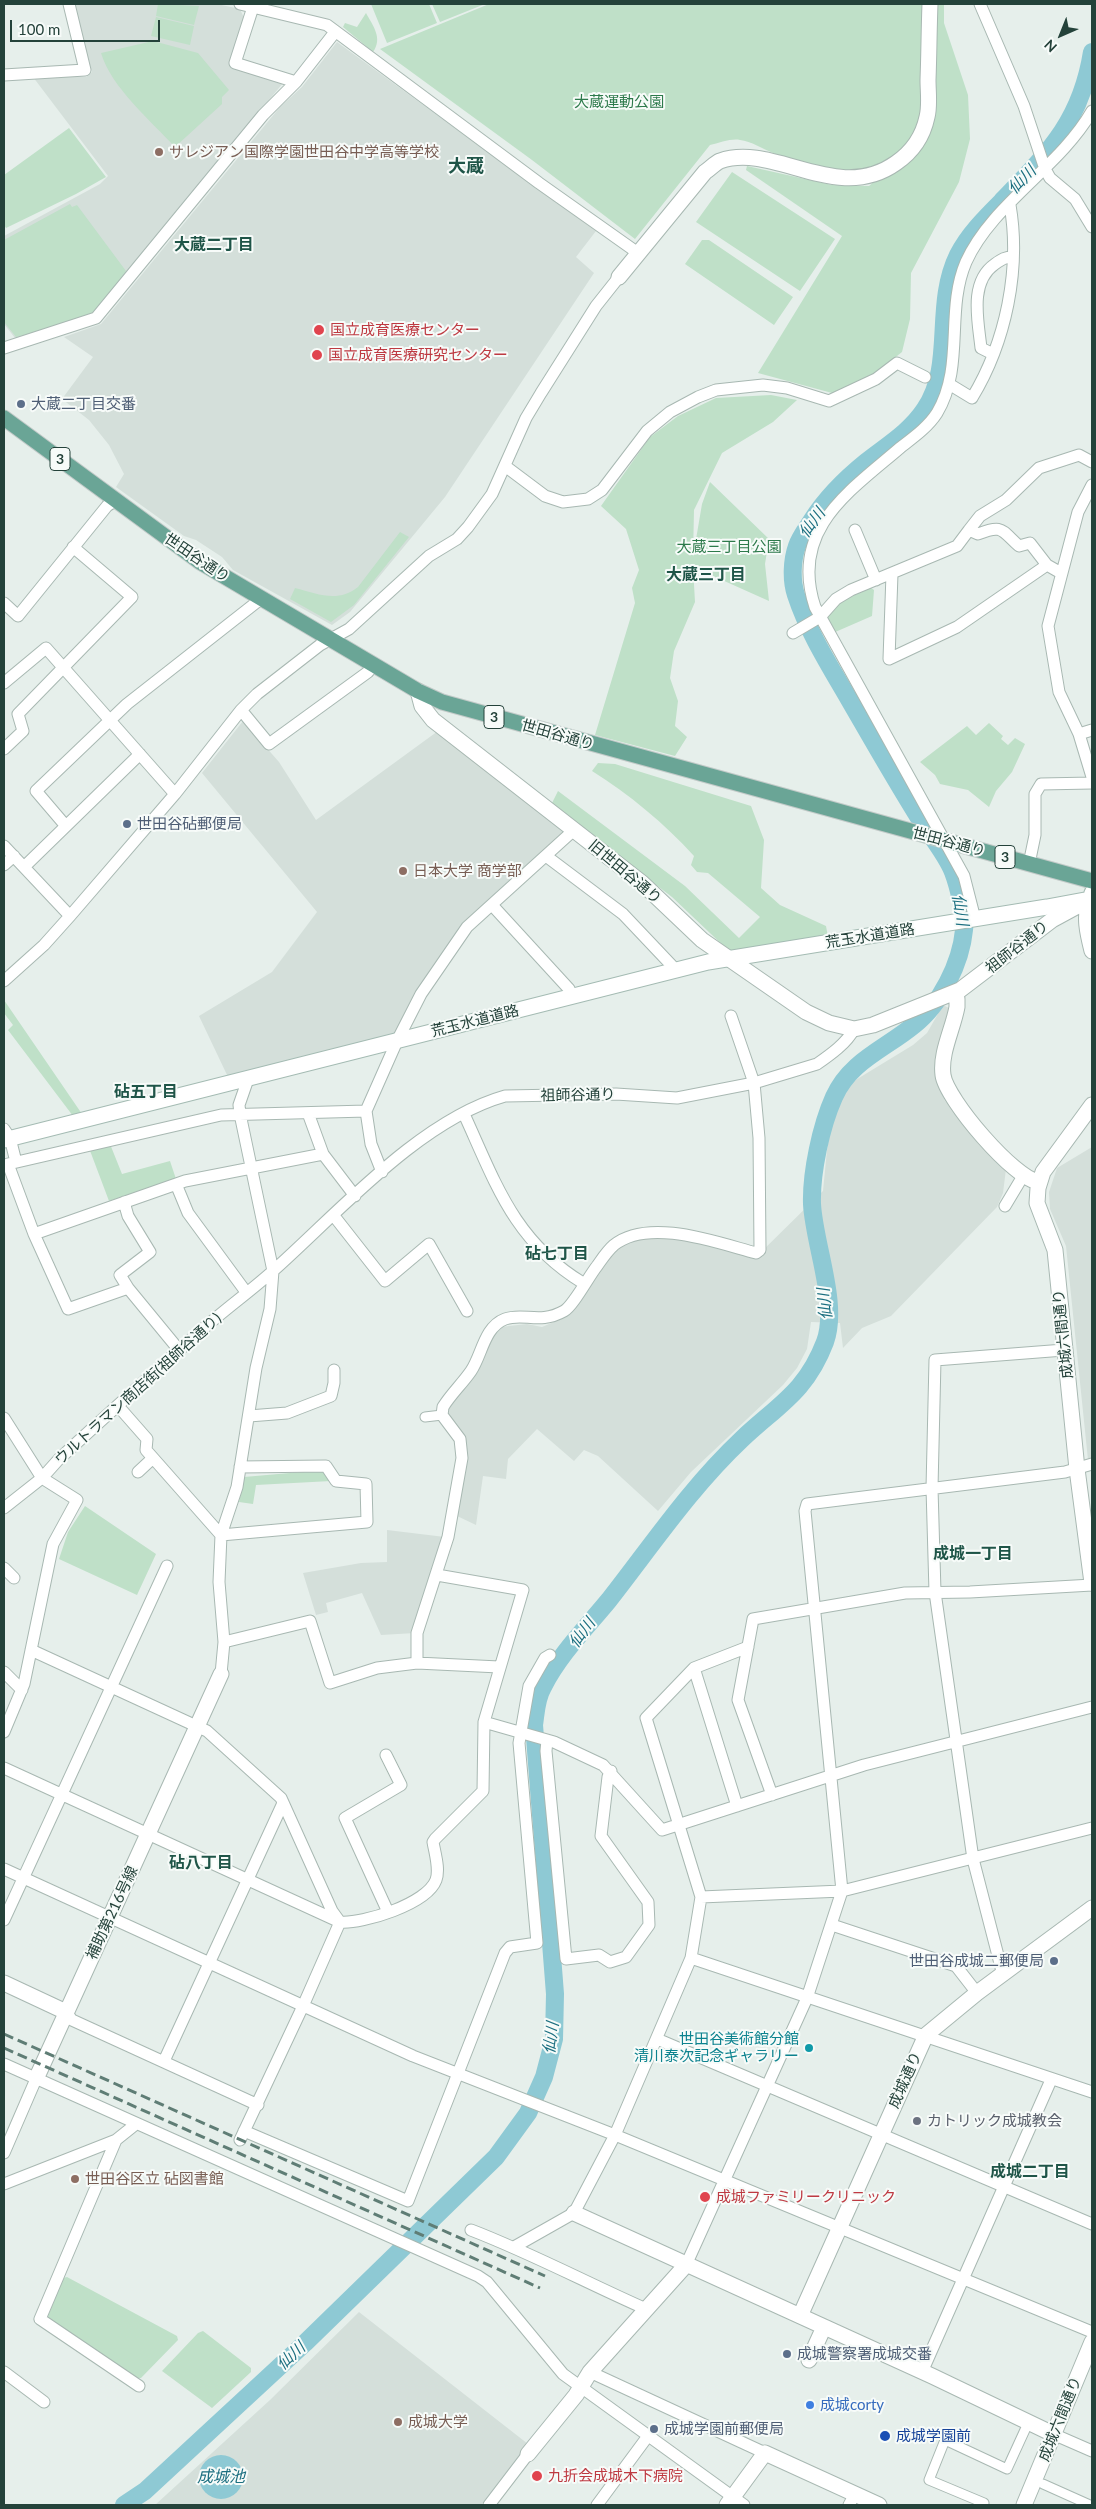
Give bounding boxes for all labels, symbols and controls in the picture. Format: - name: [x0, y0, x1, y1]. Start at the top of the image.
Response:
- scale bar: [12, 10, 162, 42]
- north arrow: [1036, 10, 1086, 60]
- text: 100 m: [18, 20, 60, 38]
- text: N: [1040, 36, 1060, 56]
- park label: 大蔵運動公園: [574, 93, 664, 111]
- place label: サレジアン国際学園世田谷中学高等学校: [169, 143, 439, 161]
- marker: サレジアン国際学園世田谷中学高等学校: [153, 146, 165, 158]
- district label: 大蔵: [448, 155, 484, 177]
- water label: 仙川: [1004, 162, 1040, 198]
- district label: 大蔵二丁目: [174, 235, 254, 255]
- place label: 国立成育医療センター: [330, 321, 480, 339]
- marker: 国立成育医療センター: [312, 323, 326, 337]
- place label: 国立成育医療研究センター: [328, 346, 508, 364]
- marker: 国立成育医療研究センター: [310, 348, 324, 362]
- place label: 大蔵二丁目交番: [31, 395, 136, 413]
- marker: 大蔵二丁目交番: [15, 398, 27, 410]
- road number: 3: [50, 448, 70, 470]
- water label: 仙川: [795, 504, 829, 542]
- street label: 世田谷通り: [161, 530, 233, 586]
- park label: 大蔵三丁目公園: [677, 538, 781, 556]
- district label: 大蔵三丁目: [666, 565, 746, 585]
- road number: 3: [484, 706, 504, 729]
- street label: 世田谷通り: [519, 716, 597, 754]
- place label: 世田谷砧郵便局: [137, 815, 242, 833]
- marker: 世田谷砧郵便局: [121, 818, 133, 830]
- street label: 世田谷通り: [910, 824, 988, 860]
- street label: 旧世田谷通り: [585, 836, 665, 908]
- road number: 3: [995, 846, 1015, 869]
- place label: 日本大学 商学部: [413, 862, 522, 880]
- marker: 日本大学 商学部: [397, 865, 409, 877]
- water label: 仙川: [948, 893, 972, 927]
- street label: 祖師谷通り: [982, 917, 1052, 977]
- street label: 荒玉水道道路: [824, 920, 916, 952]
- street label: 荒玉水道道路: [429, 1001, 521, 1041]
- district label: 砧五丁目: [114, 1082, 178, 1102]
- street label: 祖師谷通り: [540, 1085, 616, 1105]
- district label: 砧七丁目: [525, 1244, 589, 1264]
- water label: 仙川: [814, 1287, 836, 1321]
- street label: 成城六間通り: [1049, 1288, 1077, 1380]
- street label: ウルトラマン商店街(祖師谷通り): [51, 1309, 225, 1469]
- district label: 成城一丁目: [933, 1544, 1013, 1564]
- water label: 仙川: [565, 1614, 599, 1652]
- district label: 砧八丁目: [169, 1853, 233, 1873]
- street label: 補助第216号線: [82, 1863, 142, 1963]
- place label: 世田谷成城二郵便局: [909, 1952, 1044, 1970]
- marker: 世田谷成城二郵便局: [1048, 1955, 1060, 1967]
- water label: 仙川: [539, 2021, 563, 2055]
- place label: 世田谷美術館分館 清川泰次記念ギャラリー: [634, 2030, 799, 2065]
- marker: 世田谷美術館分館 清川泰次記念ギャラリー: [803, 2042, 815, 2054]
- street label: 成城通り: [885, 2049, 925, 2111]
- place label: カトリック成城教会: [927, 2112, 1062, 2130]
- marker: カトリック成城教会: [911, 2115, 923, 2127]
- district label: 成城二丁目: [990, 2162, 1070, 2182]
- place label: 世田谷区立 砧図書館: [85, 2170, 224, 2188]
- marker: 世田谷区立 砧図書館: [69, 2173, 81, 2185]
- place label: 成城ファミリークリニック: [716, 2188, 896, 2206]
- marker: 成城ファミリークリニック: [698, 2190, 712, 2204]
- water label: 仙川: [273, 2338, 309, 2374]
- place label: 成城警察署成城交番: [797, 2345, 932, 2363]
- marker: 成城警察署成城交番: [781, 2348, 793, 2360]
- street label: 成城六間通り: [1035, 2374, 1085, 2464]
- place label: 成城corty: [820, 2396, 884, 2414]
- marker: 成城corty: [804, 2399, 816, 2411]
- place label: 成城大学: [408, 2413, 468, 2431]
- marker: 成城大学: [392, 2416, 404, 2428]
- place label: 成城学園前郵便局: [664, 2420, 784, 2438]
- marker: 成城学園前郵便局: [648, 2423, 660, 2435]
- place label: 成城学園前: [896, 2427, 971, 2445]
- marker: 成城学園前: [878, 2429, 892, 2443]
- water label: 成城池: [197, 2467, 245, 2487]
- place label: 九折会成城木下病院: [548, 2467, 683, 2485]
- marker: 九折会成城木下病院: [530, 2469, 544, 2483]

